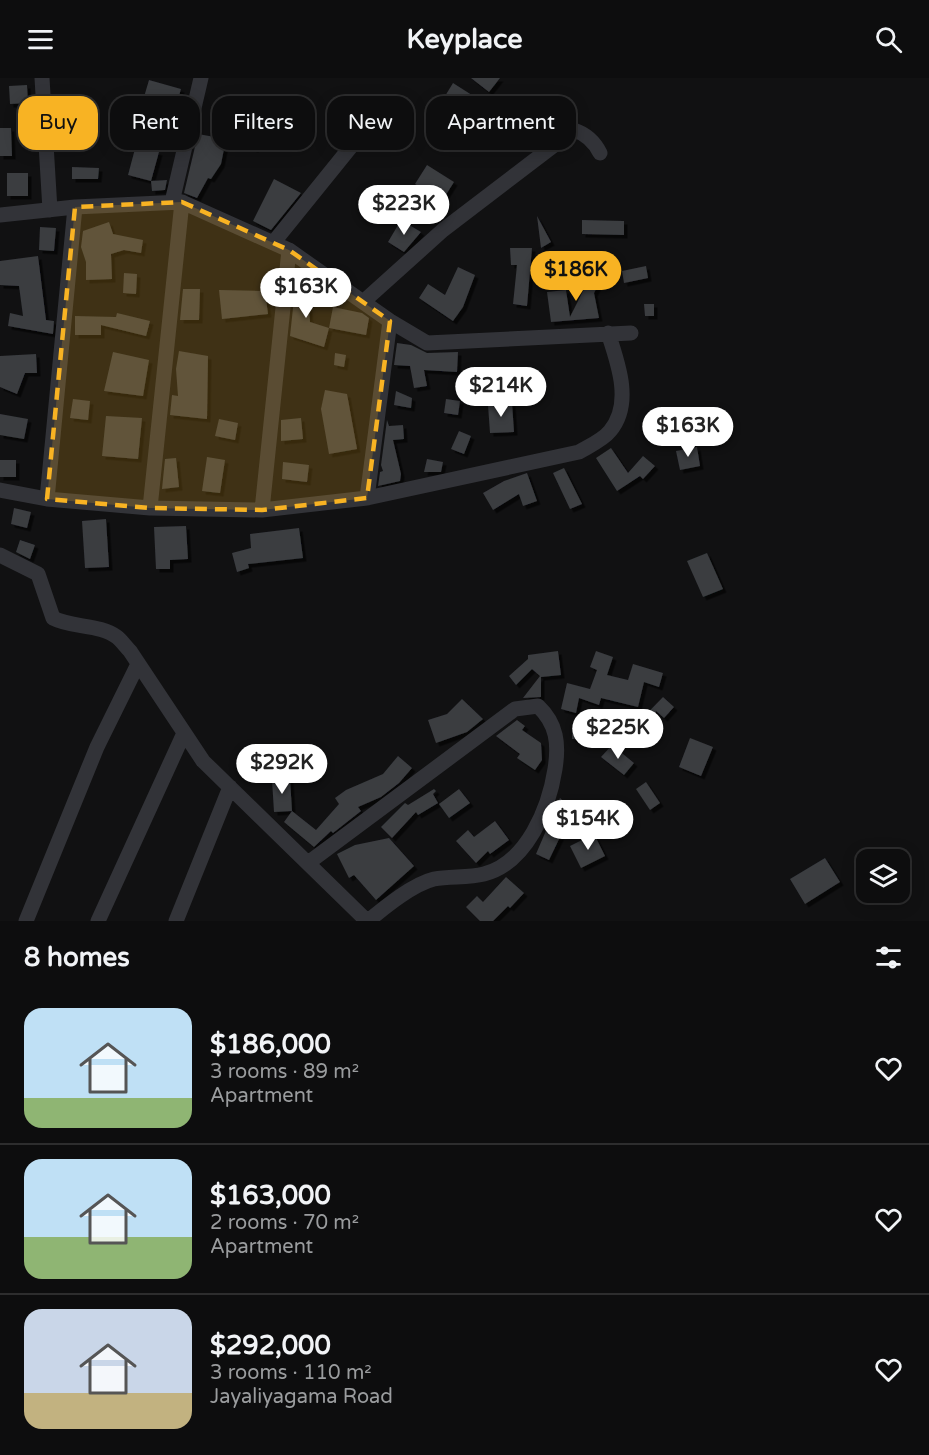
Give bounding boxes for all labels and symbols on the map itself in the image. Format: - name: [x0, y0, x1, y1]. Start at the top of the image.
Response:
- pin: $223K: [362, 185, 446, 236]
- pin: $186K: [534, 251, 618, 302]
- pin: $163K: [264, 268, 348, 319]
- pin: $214K: [459, 367, 543, 418]
- pin: $163K: [646, 407, 730, 458]
- pin: $225K: [576, 709, 660, 760]
- pin: $292K: [240, 744, 324, 795]
- pin: $154K: [546, 800, 630, 851]

